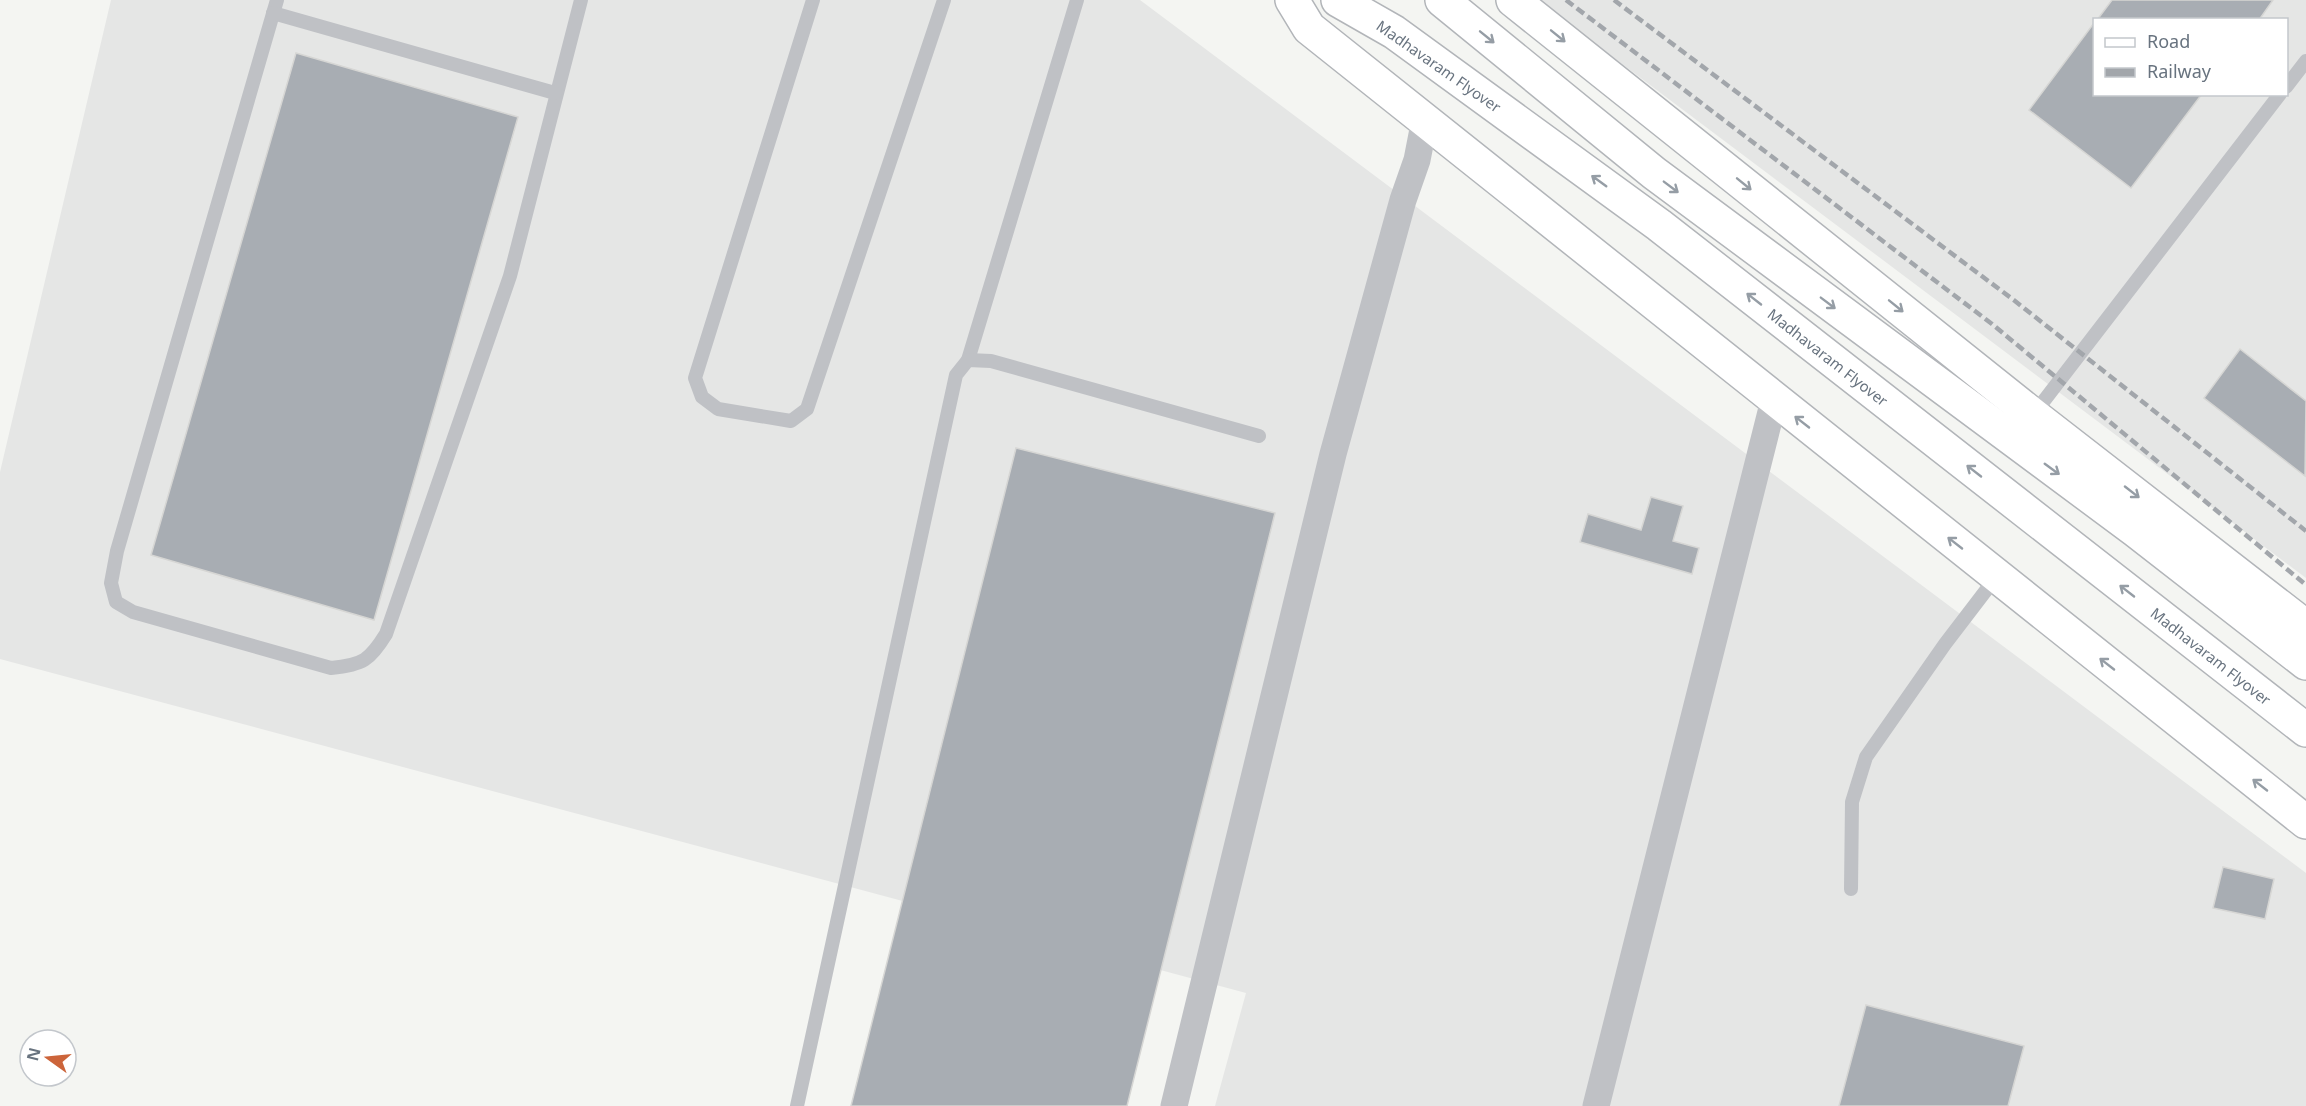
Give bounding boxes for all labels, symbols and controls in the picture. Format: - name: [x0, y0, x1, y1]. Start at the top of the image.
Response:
- street label: Madhavaram Flyover: [1373, 15, 1505, 117]
- legend: [2093, 18, 2288, 96]
- text: Road: [2147, 29, 2190, 53]
- one-way arrow: [1479, 30, 1495, 43]
- one-way arrow: [1550, 30, 1566, 43]
- text: Railway: [2147, 59, 2212, 83]
- one-way arrow: [1591, 175, 1607, 187]
- one-way arrow: [1736, 178, 1752, 191]
- one-way arrow: [1663, 180, 1679, 193]
- one-way arrow: [1746, 293, 1762, 306]
- one-way arrow: [1819, 297, 1835, 309]
- one-way arrow: [1888, 299, 1904, 312]
- street label: Madhavaram Flyover: [1764, 304, 1892, 410]
- one-way arrow: [1794, 415, 1810, 428]
- one-way arrow: [2043, 463, 2059, 476]
- one-way arrow: [1966, 464, 1982, 477]
- one-way arrow: [2123, 485, 2139, 498]
- one-way arrow: [1947, 537, 1963, 550]
- one-way arrow: [2119, 585, 2135, 598]
- street label: Madhavaram Flyover: [2147, 603, 2275, 709]
- one-way arrow: [2100, 658, 2116, 671]
- one-way arrow: [2252, 779, 2268, 792]
- north arrow: [18, 1028, 78, 1088]
- text: N: [21, 1045, 46, 1063]

